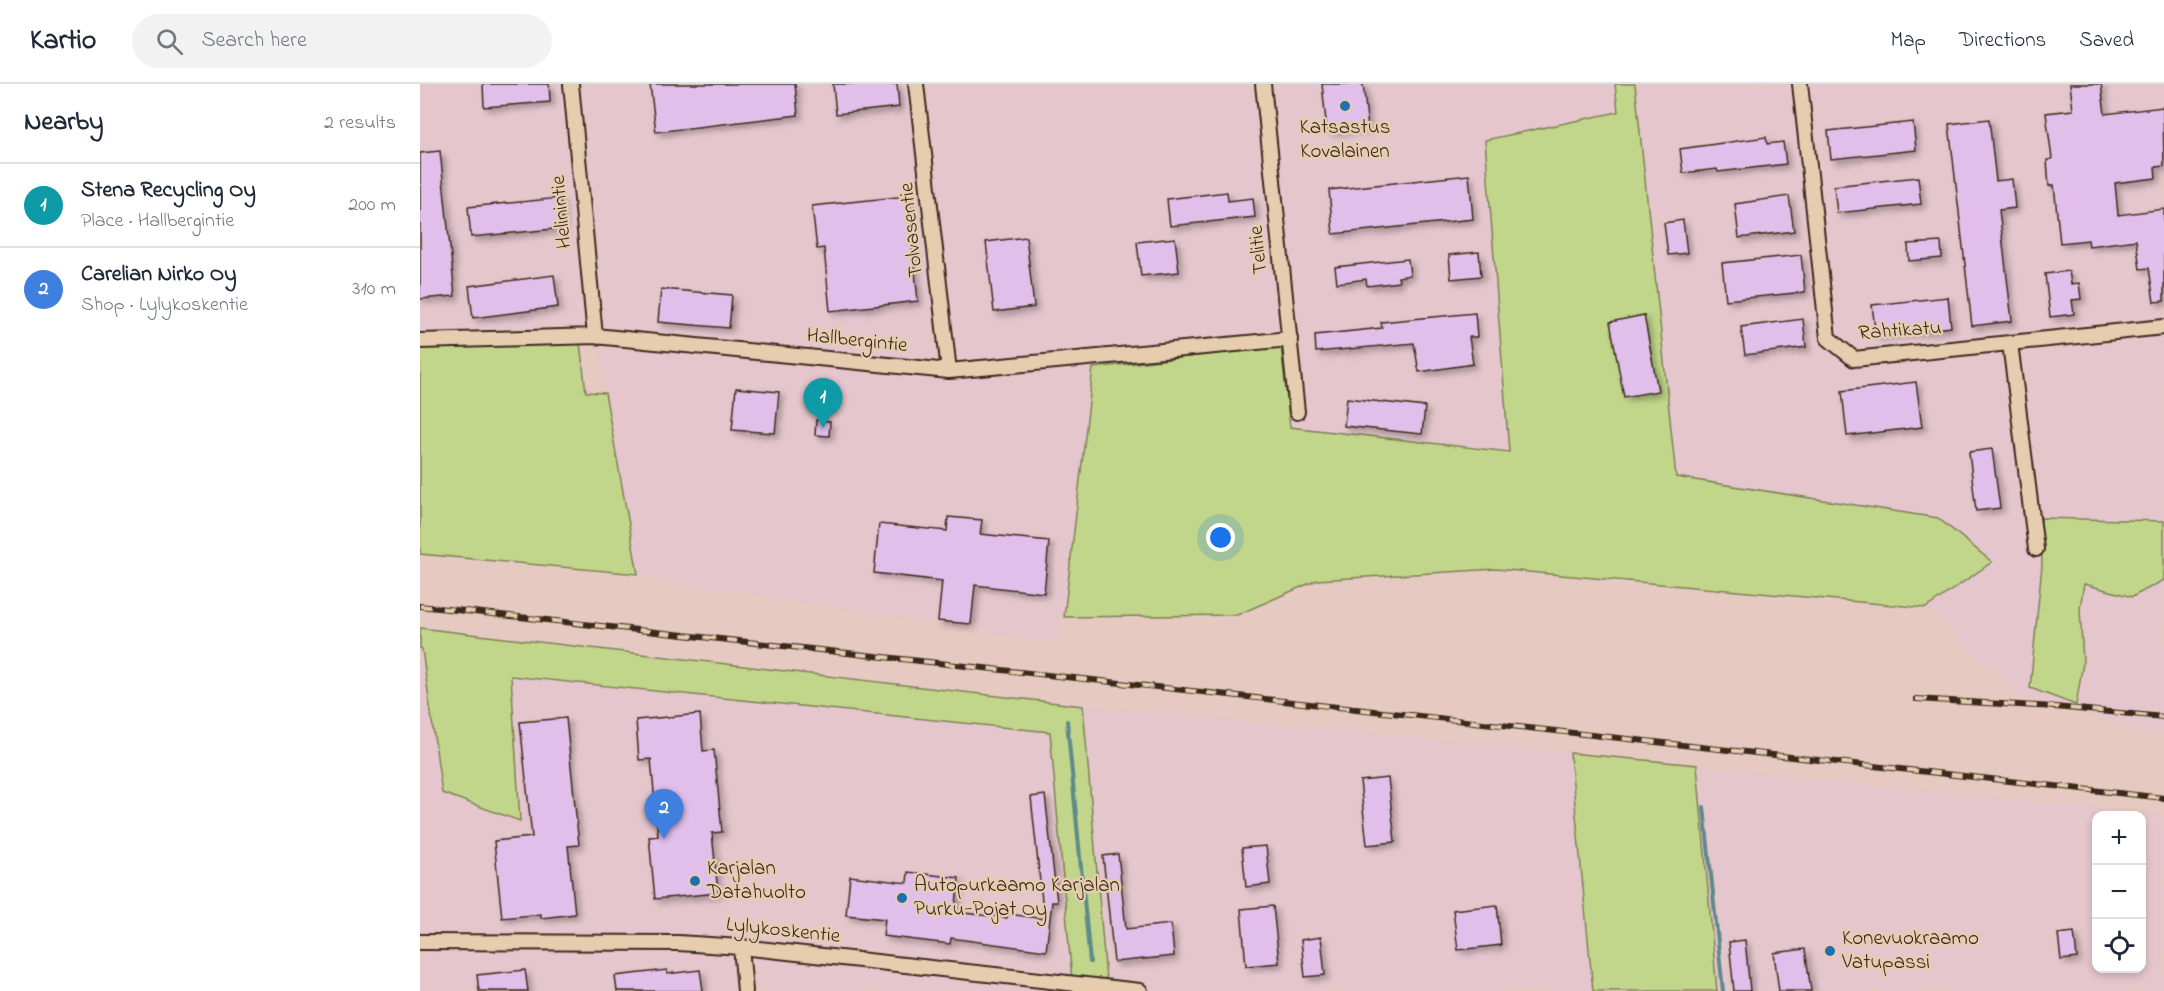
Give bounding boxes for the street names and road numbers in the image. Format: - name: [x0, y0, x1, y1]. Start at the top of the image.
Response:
- street label: Helinintie: [544, 173, 580, 250]
- street label: Tolvasentie: [892, 181, 932, 279]
- street label: Telitie: [1241, 223, 1276, 276]
- street label: Rahtikatu: [1857, 313, 1943, 349]
- street label: Hallbergintie: [805, 321, 910, 363]
- street label: Lylykoskentie: [724, 910, 842, 954]

